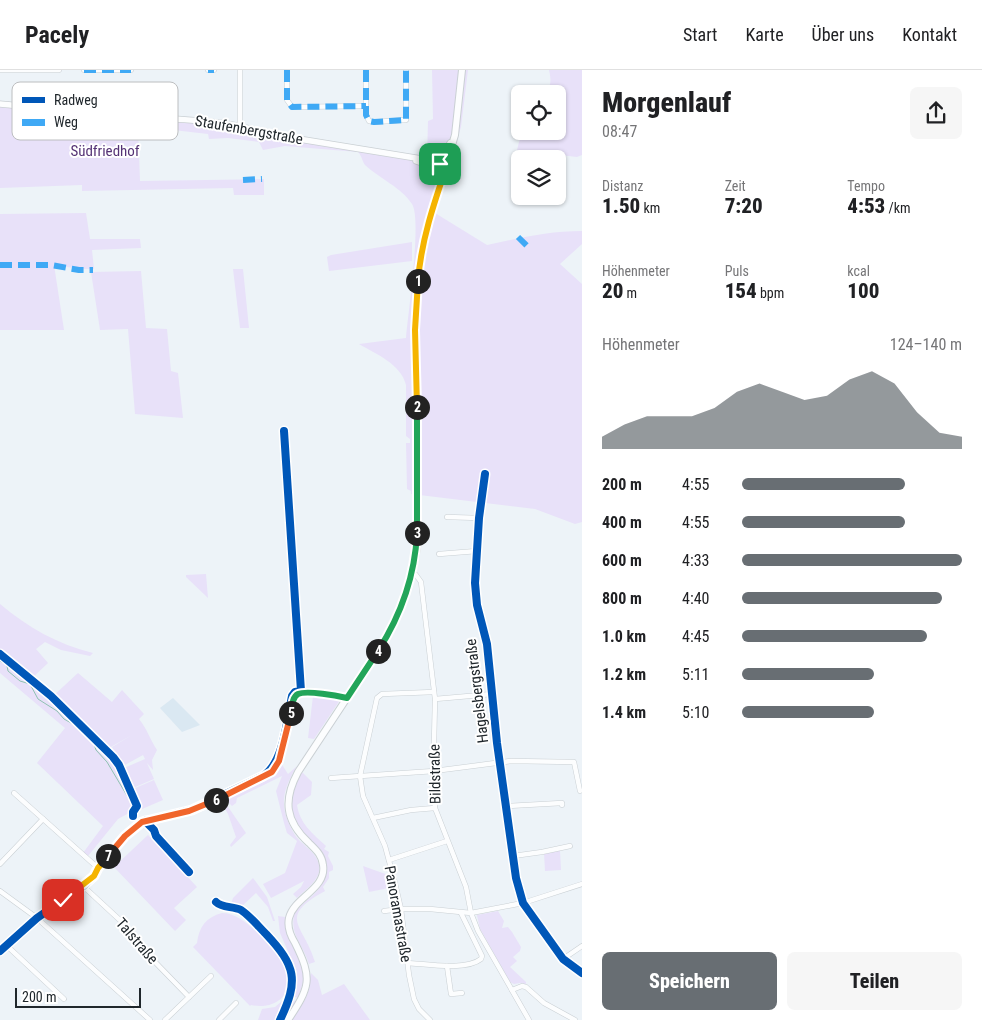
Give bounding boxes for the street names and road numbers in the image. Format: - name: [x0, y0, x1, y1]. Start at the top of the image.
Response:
- street label: Staufenbergstraße: [194, 112, 304, 148]
- street label: Hagelsbergstraße: [462, 638, 492, 744]
- street label: Bildstraße: [425, 744, 445, 804]
- street label: Panoramastraße: [381, 864, 415, 964]
- street label: Talstraße: [112, 914, 162, 968]

